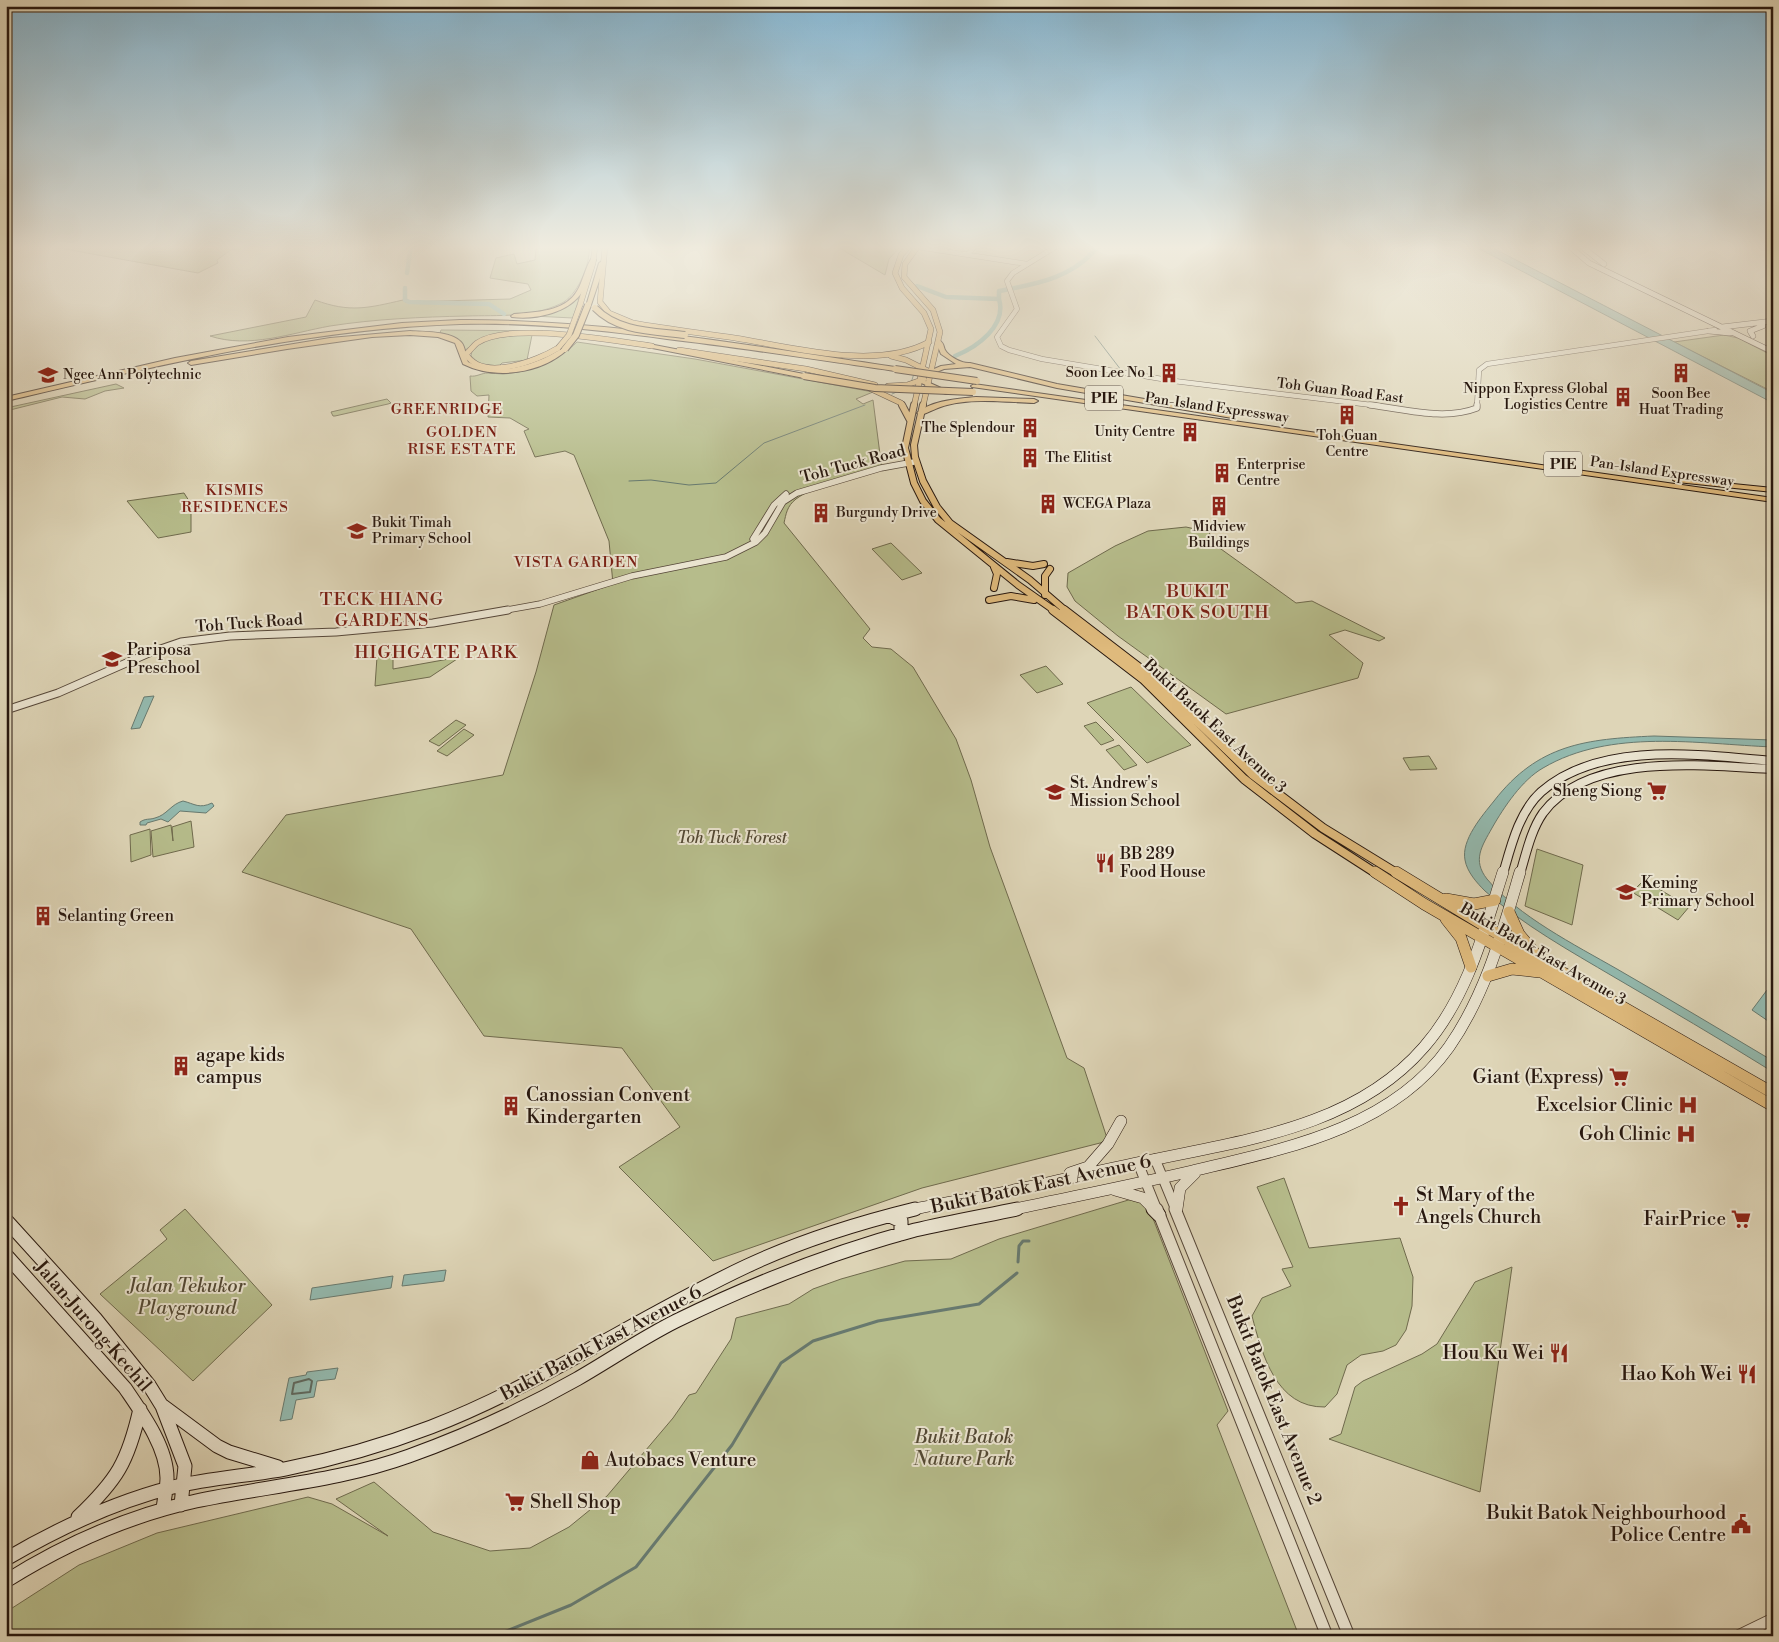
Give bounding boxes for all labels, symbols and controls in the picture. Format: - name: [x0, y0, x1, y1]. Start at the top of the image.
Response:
- building icon: Soon Lee No 1: [1158, 362, 1180, 384]
- building icon: Soon Bee Huat Trading: [1670, 362, 1692, 384]
- school or university icon: Ngee Ann Polytechnic: [37, 364, 59, 386]
- place label: Soon Lee No 1: [1066, 364, 1154, 382]
- place label: Ngee Ann Polytechnic: [63, 366, 201, 384]
- street label: Toh Guan Road East: [1276, 374, 1404, 408]
- place label: Nippon Express Global Logistics Centre: [1463, 380, 1608, 414]
- place label: Soon Bee Huat Trading: [1639, 385, 1724, 419]
- road number: PIE: [1085, 386, 1123, 410]
- building icon: Nippon Express Global Logistics Centre: [1612, 386, 1634, 408]
- street label: Pan-Island Expressway: [1144, 389, 1291, 427]
- district label: GREENRIDGE: [391, 400, 503, 419]
- building icon: Toh Guan Centre: [1336, 404, 1358, 426]
- building icon: The Splendour: [1019, 417, 1041, 439]
- place label: The Splendour: [922, 419, 1015, 437]
- building icon: Unity Centre: [1179, 421, 1201, 443]
- district label: GOLDEN RISE ESTATE: [407, 423, 517, 459]
- place label: Unity Centre: [1095, 423, 1175, 441]
- place label: Toh Guan Centre: [1316, 427, 1378, 461]
- street label: Toh Tuck Road: [798, 440, 908, 488]
- building icon: The Elitist: [1019, 447, 1041, 469]
- place label: The Elitist: [1045, 449, 1112, 467]
- road number: PIE: [1544, 452, 1582, 476]
- street label: Pan-Island Expressway: [1589, 453, 1736, 491]
- place label: Enterprise Centre: [1237, 456, 1306, 490]
- building icon: Enterprise Centre: [1211, 462, 1233, 484]
- district label: KISMIS RESIDENCES: [181, 481, 289, 517]
- building icon: WCEGA Plaza: [1037, 493, 1059, 515]
- place label: WCEGA Plaza: [1062, 495, 1152, 513]
- building icon: Midview Buildings: [1208, 495, 1230, 517]
- building icon: Burgundy Drive: [810, 502, 832, 524]
- place label: Burgundy Drive: [835, 504, 937, 522]
- place label: Bukit Timah Primary School: [371, 514, 471, 548]
- place label: Midview Buildings: [1188, 518, 1249, 552]
- school or university icon: Bukit Timah Primary School: [346, 520, 368, 542]
- district label: VISTA GARDEN: [513, 553, 638, 572]
- district label: BUKIT BATOK SOUTH: [1125, 580, 1270, 624]
- district label: TECK HIANG GARDENS: [320, 588, 444, 632]
- street label: Toh Tuck Road: [195, 609, 303, 637]
- place label: Pariposa Preschool: [127, 640, 200, 678]
- district label: HIGHGATE PARK: [354, 641, 519, 664]
- school or university icon: Pariposa Preschool: [101, 648, 123, 670]
- street label: Bukit Batok East Avenue 3: [1139, 654, 1291, 798]
- place label: St. Andrew's Mission School: [1070, 773, 1180, 811]
- supermarket icon: Sheng Siong: [1646, 780, 1668, 802]
- school or university icon: St. Andrew's Mission School: [1044, 781, 1066, 803]
- place label: Sheng Siong: [1553, 781, 1643, 801]
- park label: Toh Tuck Forest: [677, 828, 788, 848]
- place label: BB 289 Food House: [1119, 844, 1206, 882]
- restaurant icon: BB 289 Food House: [1094, 852, 1116, 874]
- place label: Keming Primary School: [1641, 873, 1755, 911]
- school or university icon: Keming Primary School: [1615, 881, 1637, 903]
- street label: Bukit Batok East Avenue 3: [1456, 898, 1630, 1010]
- building icon: Selanting Green: [32, 905, 54, 927]
- place label: Selanting Green: [58, 906, 174, 926]
- place label: agape kids campus: [196, 1043, 285, 1089]
- building icon: agape kids campus: [170, 1055, 192, 1077]
- place label: Giant (Express): [1472, 1065, 1604, 1089]
- supermarket icon: Giant (Express): [1608, 1066, 1630, 1088]
- place label: Canossian Convent Kindergarten: [526, 1083, 690, 1129]
- place label: Excelsior Clinic: [1536, 1093, 1673, 1117]
- hospital icon: Excelsior Clinic: [1677, 1094, 1699, 1116]
- building icon: Canossian Convent Kindergarten: [500, 1095, 522, 1117]
- place label: Goh Clinic: [1579, 1122, 1671, 1146]
- hospital icon: Goh Clinic: [1675, 1123, 1697, 1145]
- street label: Bukit Batok East Avenue 6: [928, 1149, 1153, 1219]
- place label: St Mary of the Angels Church: [1415, 1183, 1541, 1229]
- church icon: St Mary of the Angels Church: [1390, 1195, 1412, 1217]
- place label: FairPrice: [1644, 1207, 1726, 1231]
- supermarket icon: FairPrice: [1730, 1208, 1752, 1230]
- street label: Jalan Jurong Kechil: [29, 1254, 157, 1397]
- park label: Jalan Tekukor Playground: [126, 1274, 246, 1320]
- street label: Bukit Batok East Avenue 6: [495, 1280, 706, 1407]
- street label: Bukit Batok East Avenue 2: [1221, 1291, 1327, 1508]
- place label: Hou Ku Wei: [1443, 1341, 1544, 1365]
- restaurant icon: Hou Ku Wei: [1548, 1342, 1570, 1364]
- place label: Hao Koh Wei: [1621, 1362, 1732, 1386]
- restaurant icon: Hao Koh Wei: [1736, 1363, 1758, 1385]
- park label: Bukit Batok Nature Park: [912, 1425, 1015, 1471]
- place label: Autobacs Venture: [604, 1448, 756, 1472]
- shop icon: Autobacs Venture: [579, 1449, 601, 1471]
- place label: Shell Shop: [530, 1490, 621, 1514]
- supermarket icon: Shell Shop: [504, 1491, 526, 1513]
- place label: Bukit Batok Neighbourhood Police Centre: [1486, 1501, 1726, 1547]
- public building icon: Bukit Batok Neighbourhood Police Centre: [1730, 1513, 1752, 1535]

